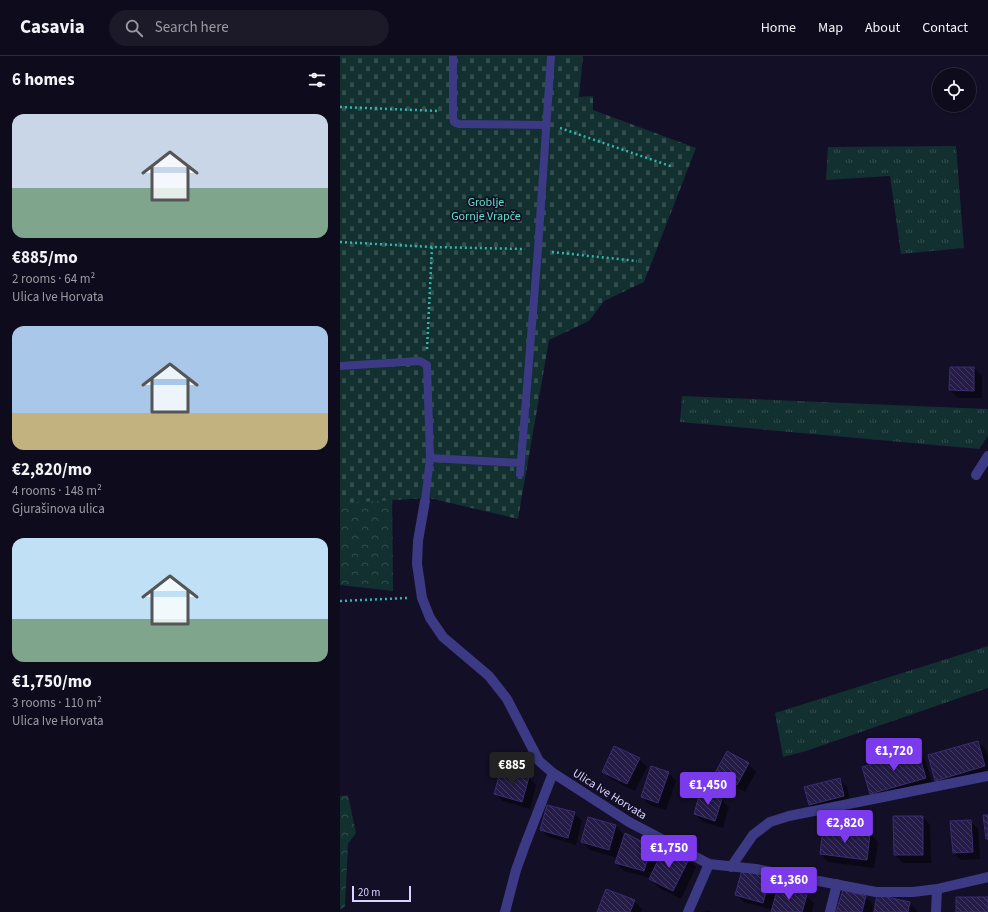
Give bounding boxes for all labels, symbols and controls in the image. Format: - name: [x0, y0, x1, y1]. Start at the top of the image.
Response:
- search box: [109, 10, 389, 46]
- text: Casavia: [20, 14, 85, 41]
- icon: search: [123, 17, 145, 39]
- text: Search here: [155, 17, 229, 38]
- text: Home: [761, 18, 796, 38]
- text: Map: [818, 18, 843, 38]
- text: About: [865, 18, 900, 38]
- text: Contact: [922, 18, 968, 38]
- text: 6 homes: [12, 68, 74, 92]
- map controls: [932, 68, 976, 112]
- button: locate: [932, 68, 976, 112]
- icon: filters: [306, 69, 328, 91]
- icon: home: [134, 140, 206, 212]
- park label: Groblje Gornje Vrapče: [451, 194, 521, 225]
- text: €885/mo: [12, 246, 78, 270]
- text: 2 rooms · 64 m²: [12, 270, 95, 288]
- text: Ulica Ive Horvata: [12, 288, 104, 306]
- icon: home: [134, 352, 206, 424]
- text: €2,820/mo: [12, 458, 92, 482]
- text: 4 rooms · 148 m²: [12, 482, 102, 500]
- text: Gjurašinova ulica: [12, 500, 105, 518]
- icon: home: [134, 564, 206, 636]
- text: €1,750/mo: [12, 670, 92, 694]
- text: 3 rooms · 110 m²: [12, 694, 102, 712]
- text: Ulica Ive Horvata: [12, 712, 104, 730]
- pin: €1,720: [861, 738, 927, 772]
- text: €1,720: [875, 742, 913, 760]
- pin: €885: [488, 752, 536, 786]
- text: €885: [498, 756, 526, 774]
- street label: Ulica Ive Horvata: [569, 765, 650, 824]
- pin: €1,450: [675, 772, 741, 806]
- text: €1,450: [689, 776, 727, 794]
- pin: €2,820: [812, 810, 878, 844]
- text: €2,820: [826, 814, 864, 832]
- pin: €1,750: [636, 835, 702, 869]
- text: €1,750: [650, 839, 688, 857]
- pin: €1,360: [756, 867, 822, 901]
- text: €1,360: [770, 871, 808, 889]
- scale bar: [352, 884, 411, 903]
- text: 20 m: [358, 885, 380, 900]

